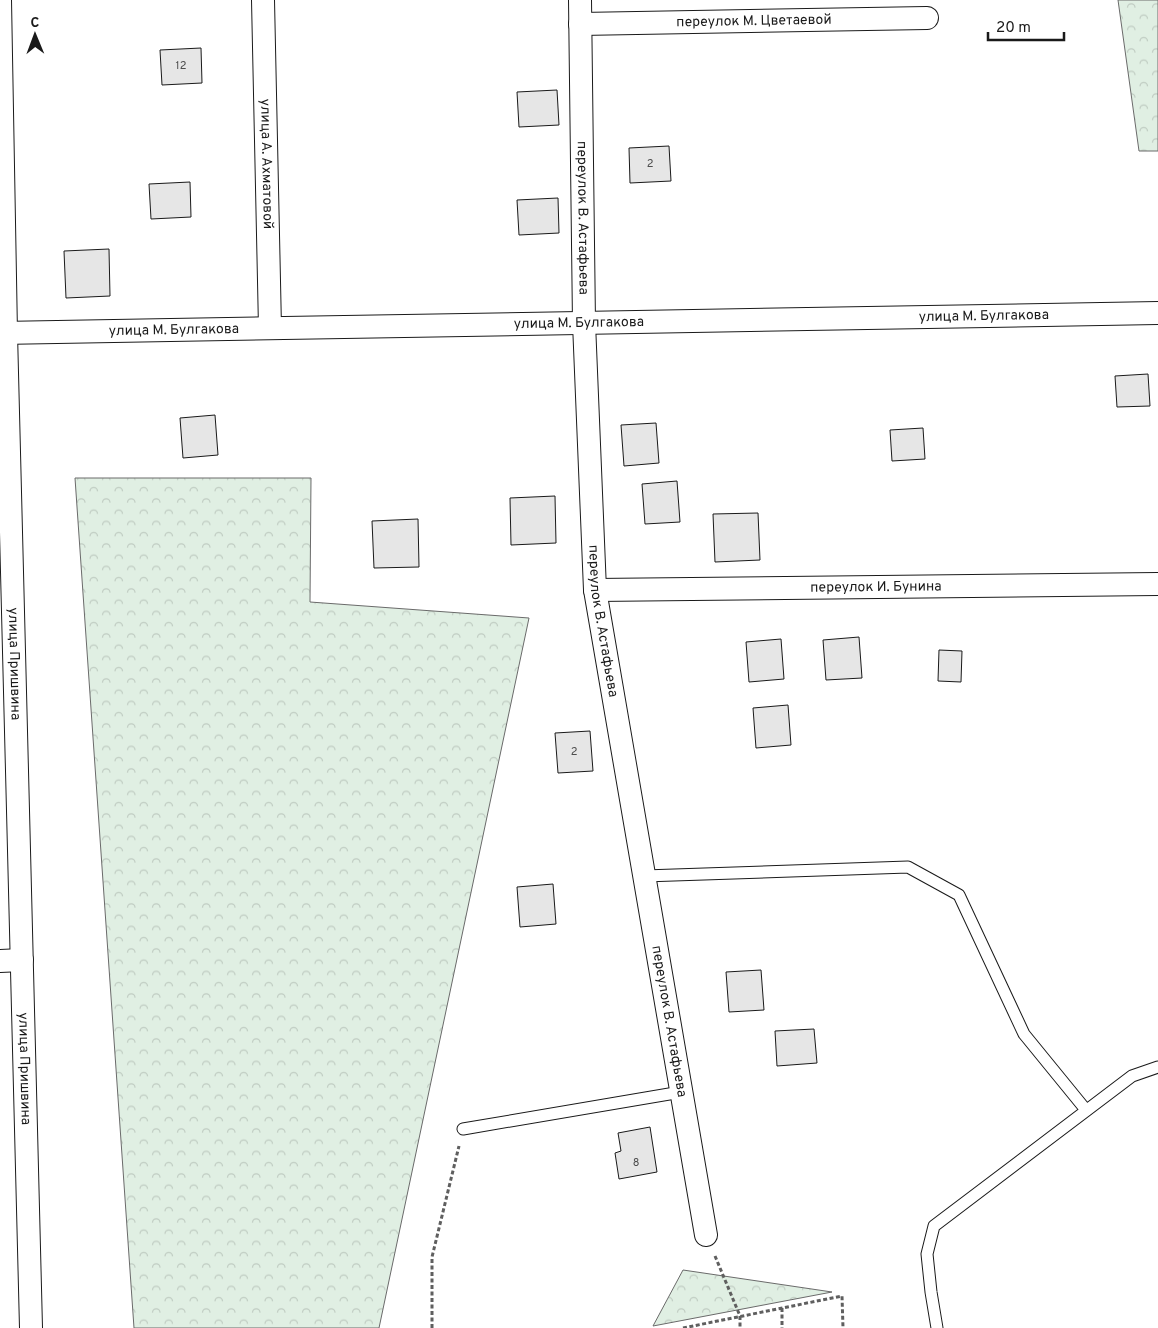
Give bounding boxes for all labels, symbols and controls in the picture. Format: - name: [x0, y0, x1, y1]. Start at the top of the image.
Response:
- north arrow: [10, 10, 60, 60]
- scale bar: [988, 10, 1064, 42]
- street label: переулок М. Цветаевой: [676, 11, 832, 31]
- text: С: [30, 15, 39, 32]
- text: 20 m: [996, 19, 1031, 38]
- house number: 12: [176, 59, 186, 73]
- street label: улица А. Ахматовой: [257, 98, 276, 229]
- street label: переулок В. Астафьева: [573, 141, 592, 295]
- house number: 2: [647, 157, 653, 171]
- street label: улица М. Булгакова: [919, 306, 1049, 326]
- street label: улица М. Булгакова: [514, 313, 644, 333]
- street label: улица М. Булгакова: [109, 320, 239, 340]
- street label: переулок В. Астафьева: [585, 545, 622, 699]
- street label: переулок И. Бунина: [810, 578, 942, 596]
- street label: улица Пришвина: [4, 607, 24, 720]
- house number: 2: [571, 745, 577, 759]
- street label: переулок В. Астафьева: [648, 944, 691, 1099]
- street label: улица Пришвина: [15, 1012, 34, 1125]
- house number: 8: [633, 1156, 639, 1170]

